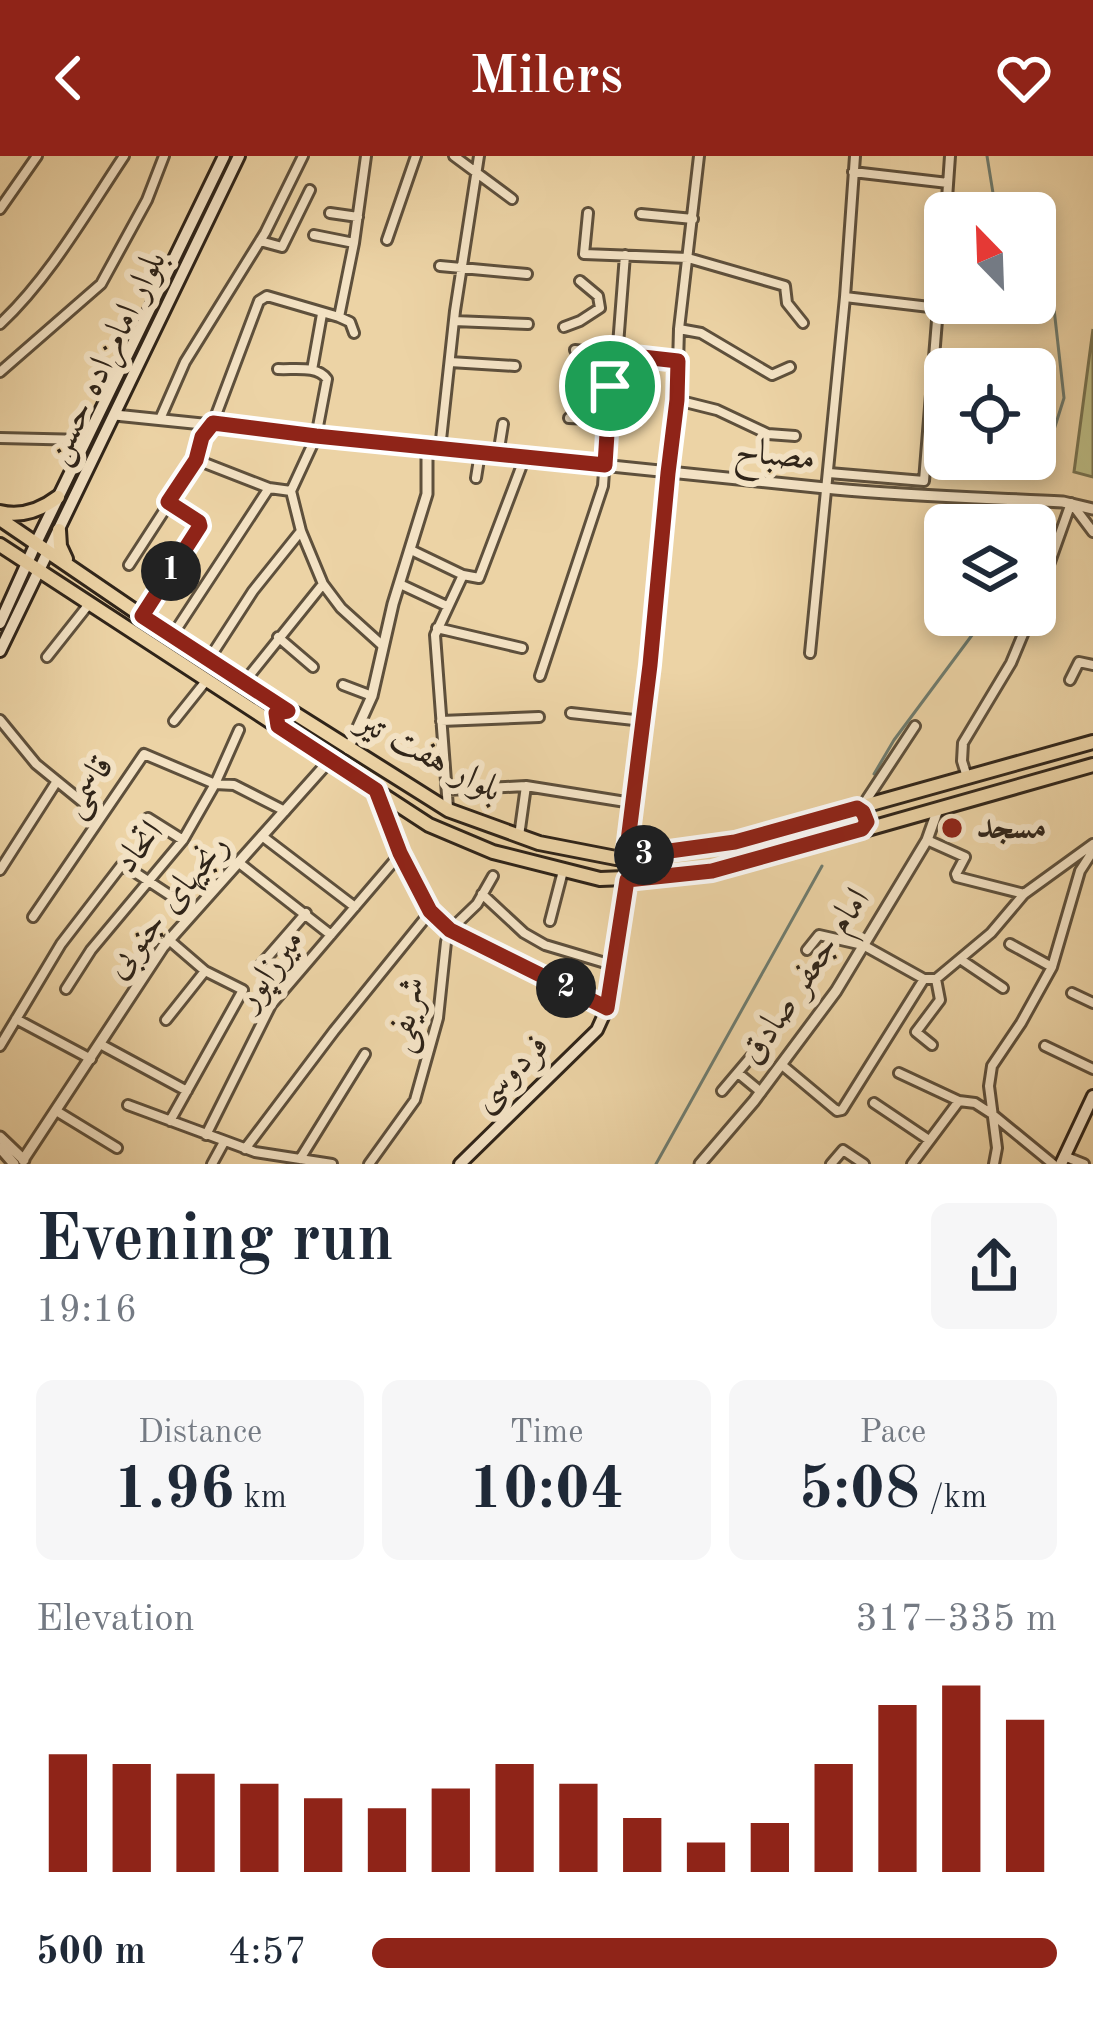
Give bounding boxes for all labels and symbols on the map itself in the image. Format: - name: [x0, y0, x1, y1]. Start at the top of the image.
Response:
- north arrow: [924, 192, 1056, 324]
- street label: بلوار امامزاده حسن: [40, 245, 178, 472]
- pin: [559, 335, 661, 437]
- street label: مصباح: [732, 434, 817, 489]
- pin: 1: [141, 541, 201, 601]
- street label: بلوار هفت تیر: [347, 702, 507, 810]
- street label: قاسمی: [56, 750, 125, 826]
- place label: مسجد: [976, 810, 1047, 846]
- street label: اتحاد: [108, 815, 171, 881]
- marker: مسجد: [939, 815, 965, 841]
- pin: 3: [614, 825, 674, 885]
- street label: رنجیهای جنوبی: [99, 828, 241, 989]
- street label: امام جعفر صادق: [734, 883, 886, 1077]
- street label: میرزاپور: [228, 923, 316, 1022]
- pin: 2: [536, 958, 596, 1018]
- street label: شریفی: [382, 974, 437, 1057]
- street label: فردوسی: [465, 1028, 559, 1121]

